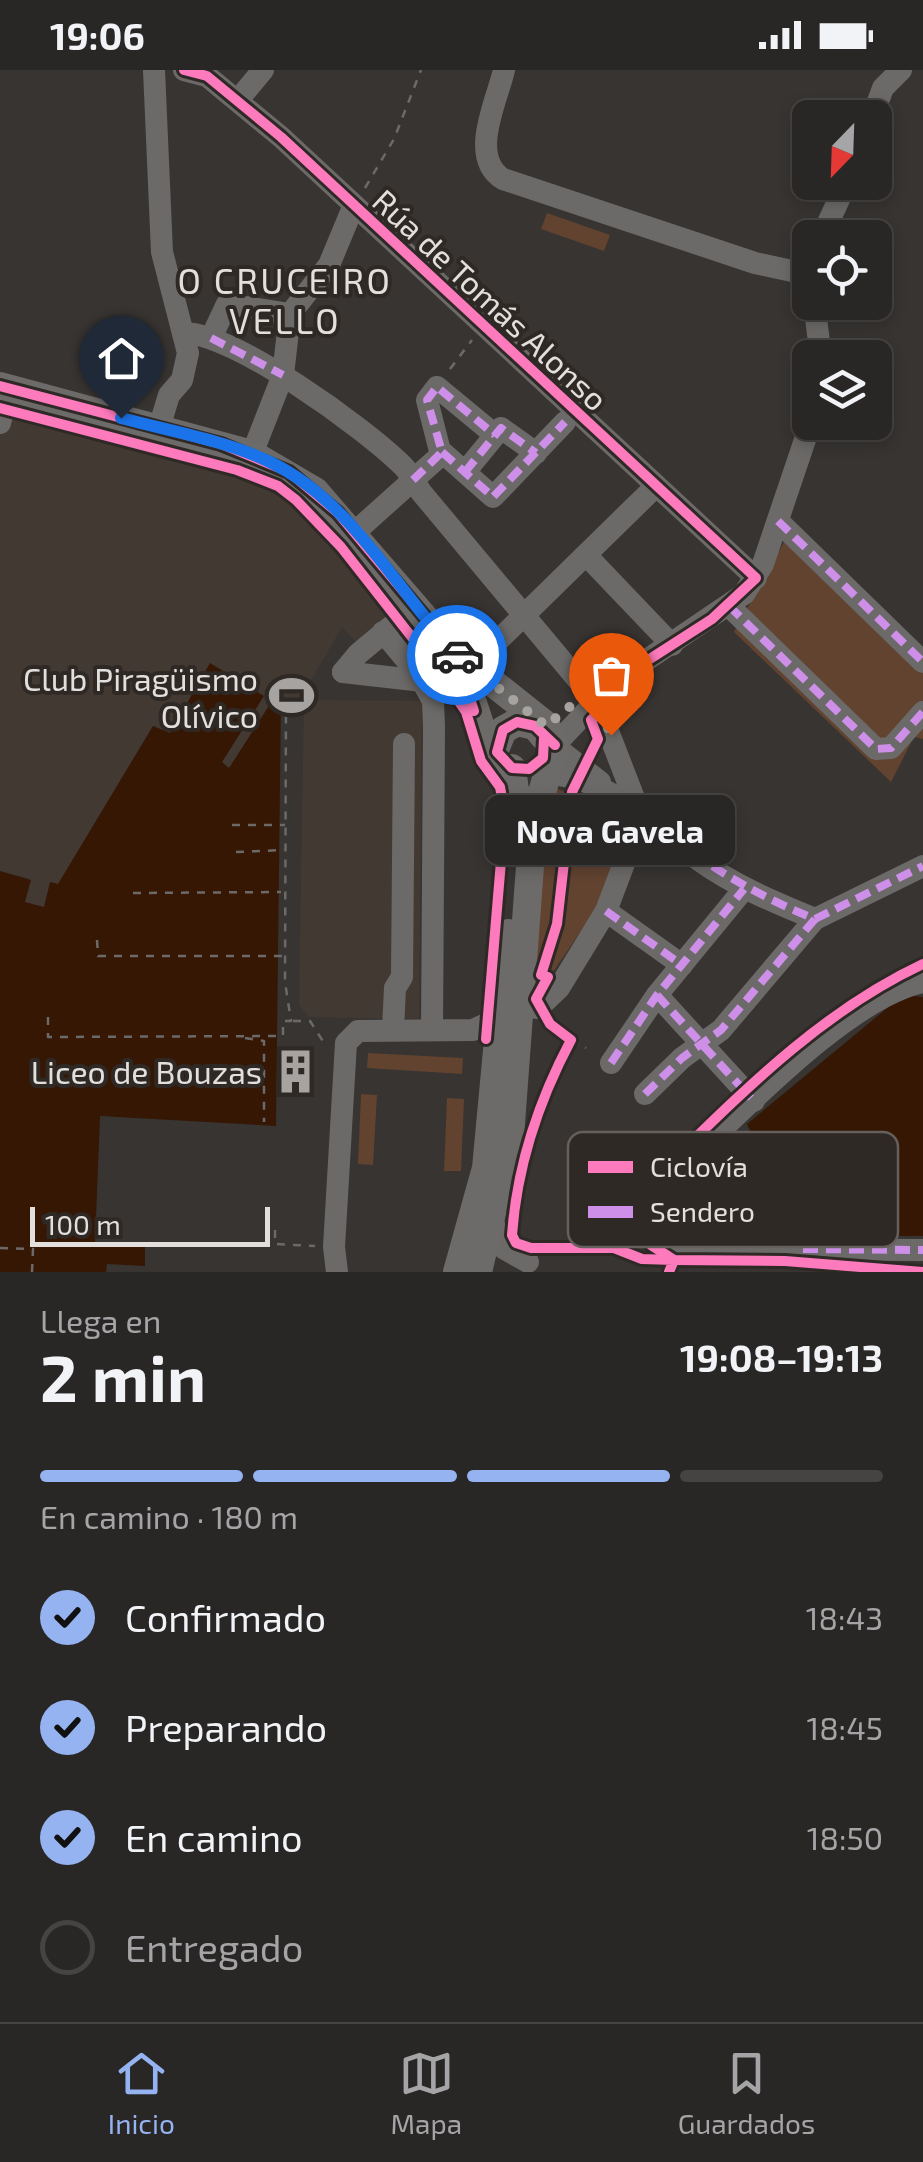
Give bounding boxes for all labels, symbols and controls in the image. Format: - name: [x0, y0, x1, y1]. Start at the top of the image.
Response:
- text: 19:06: [50, 12, 145, 58]
- north arrow: [792, 100, 892, 200]
- map controls: [792, 100, 892, 440]
- street label: Rúa de Tomás Alonso: [366, 181, 616, 417]
- button: locate: [792, 220, 892, 320]
- district label: O CRUCEIRO VELLO: [178, 259, 392, 341]
- pin: [79, 316, 164, 419]
- icon: home: [94, 331, 149, 386]
- button: layers: [792, 340, 892, 440]
- courier: [407, 605, 507, 705]
- icon: car: [430, 628, 485, 683]
- pin: [569, 633, 654, 736]
- icon: bag: [584, 648, 639, 703]
- place label: Club Piragüismo Olívico: [23, 659, 258, 734]
- sports icon: Club Piragüismo Olívico: [267, 672, 315, 720]
- callout: Nova Gavela: [486, 795, 736, 865]
- text: Nova Gavela: [516, 811, 704, 849]
- building icon: Liceo de Bouzas: [271, 1047, 319, 1095]
- place label: Liceo de Bouzas: [31, 1052, 262, 1090]
- legend: [568, 1132, 898, 1247]
- text: Ciclovía: [650, 1149, 748, 1183]
- text: Sendero: [650, 1194, 755, 1228]
- scale bar: [30, 1202, 270, 1246]
- text: 100 m: [45, 1207, 121, 1241]
- text: Llega en: [40, 1301, 161, 1339]
- text: 19:08–19:13: [680, 1334, 883, 1380]
- text: 2 min: [40, 1337, 206, 1415]
- text: En camino · 180 m: [40, 1497, 298, 1535]
- icon: check: [40, 1590, 95, 1645]
- text: Confirmado: [125, 1594, 326, 1640]
- text: 18:43: [806, 1598, 883, 1636]
- icon: check: [40, 1700, 95, 1755]
- text: Preparando: [125, 1704, 327, 1750]
- text: 18:45: [806, 1708, 883, 1746]
- icon: check: [40, 1810, 95, 1865]
- text: En camino: [125, 1814, 303, 1860]
- text: 18:50: [807, 1818, 883, 1856]
- text: Entregado: [125, 1924, 303, 1970]
- tab: Inicio: [108, 2046, 175, 2140]
- tab: Mapa: [391, 2046, 462, 2140]
- tab: Guardados: [678, 2046, 815, 2140]

